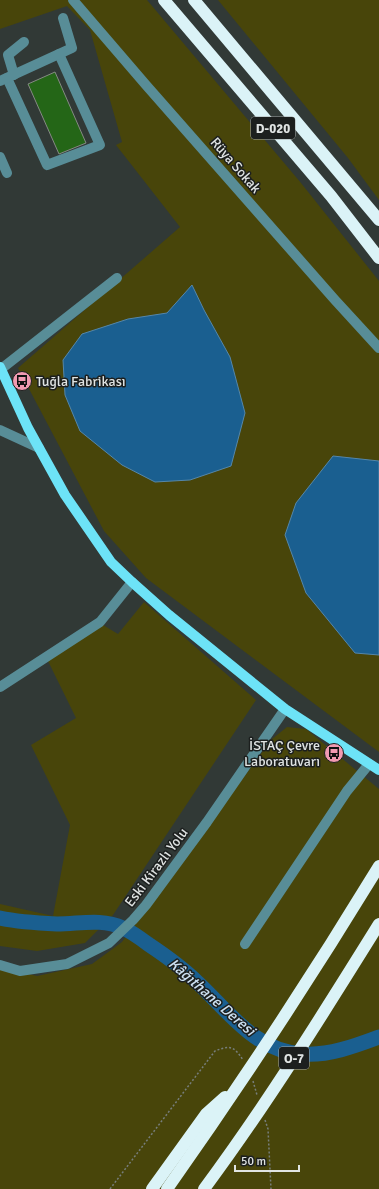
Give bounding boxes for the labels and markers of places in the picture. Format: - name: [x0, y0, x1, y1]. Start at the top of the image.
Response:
- bus stop icon: Tuğla Fabrikası: [11, 370, 33, 392]
- place label: Tuğla Fabrikası: [36, 373, 126, 390]
- place label: İSTAÇ Çevre Laboratuvarı: [244, 737, 320, 770]
- bus stop icon: İSTAÇ Çevre Laboratuvarı: [323, 742, 345, 764]

